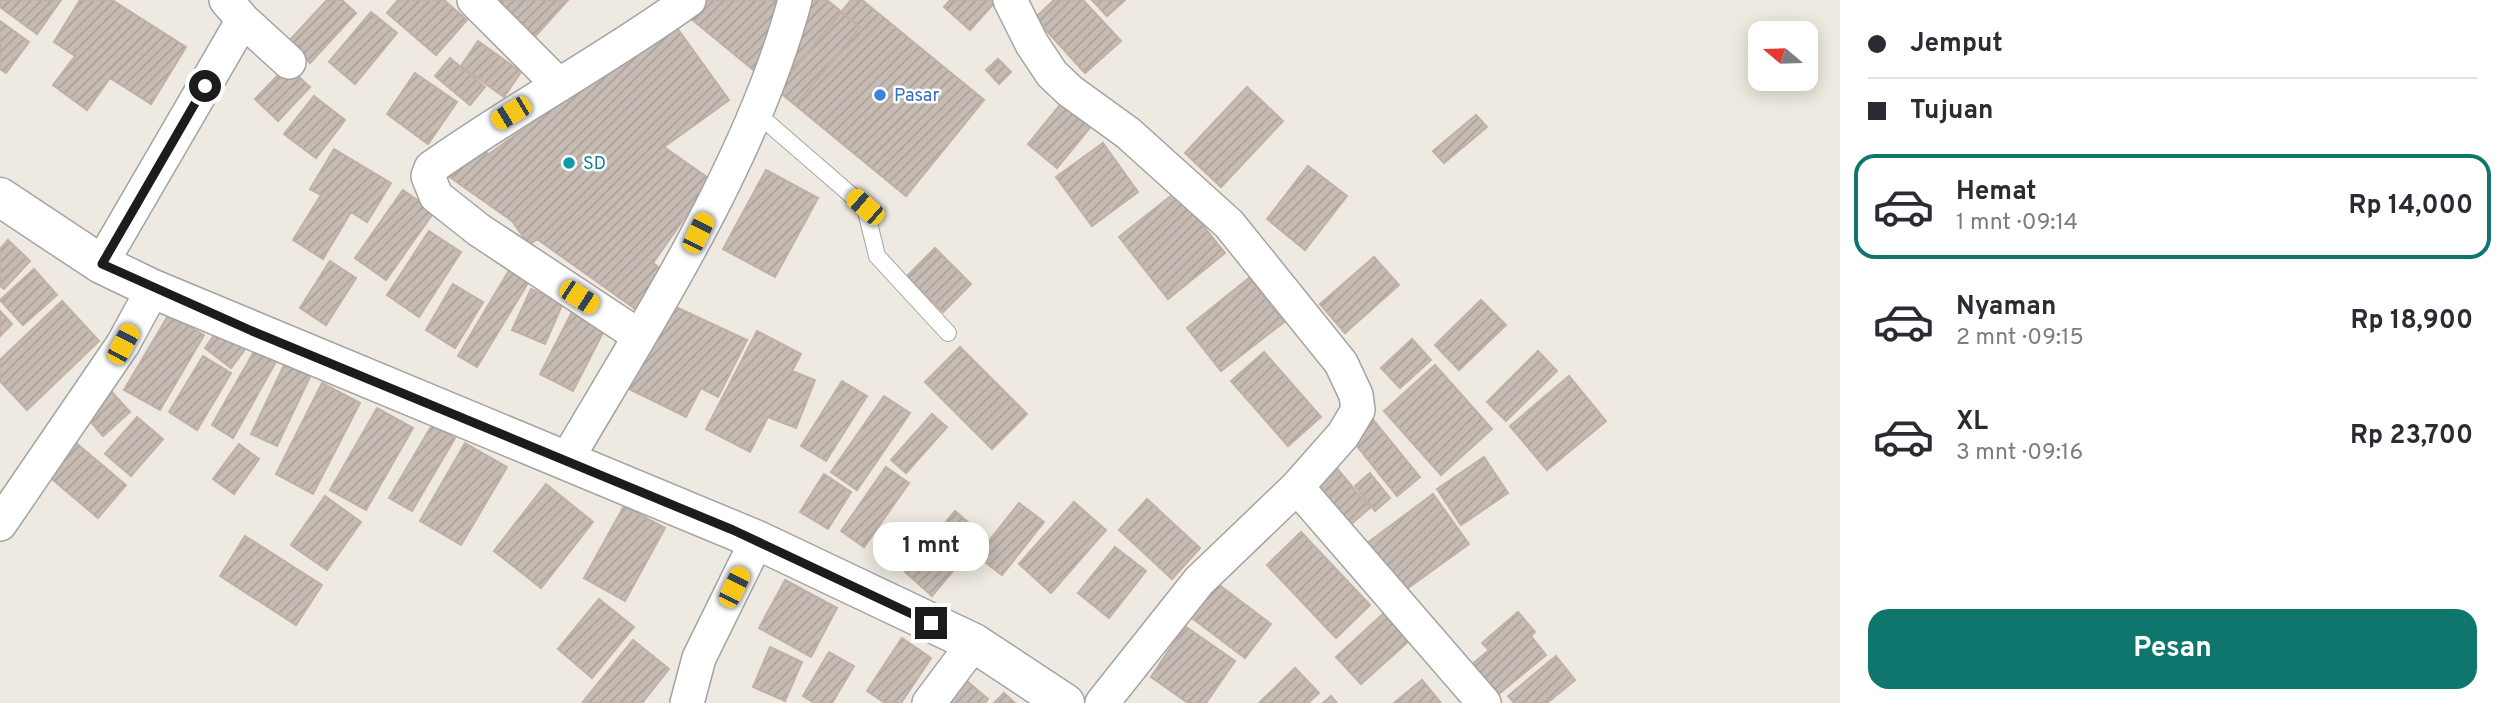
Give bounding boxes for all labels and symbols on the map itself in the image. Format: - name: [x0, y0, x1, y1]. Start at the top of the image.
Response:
- north arrow: [1748, 21, 1818, 91]
- route start: [189, 70, 221, 102]
- place label: Pasar: [894, 85, 939, 108]
- marker: Pasar: [872, 87, 888, 103]
- car: [488, 93, 535, 133]
- place label: SD: [583, 153, 606, 176]
- marker: SD: [561, 155, 577, 171]
- car: [843, 185, 888, 229]
- car: [680, 210, 717, 256]
- car: [556, 277, 603, 317]
- car: [104, 321, 143, 367]
- callout: 1 mnt: [873, 522, 989, 570]
- car: [716, 564, 753, 610]
- route end: [915, 607, 947, 639]

